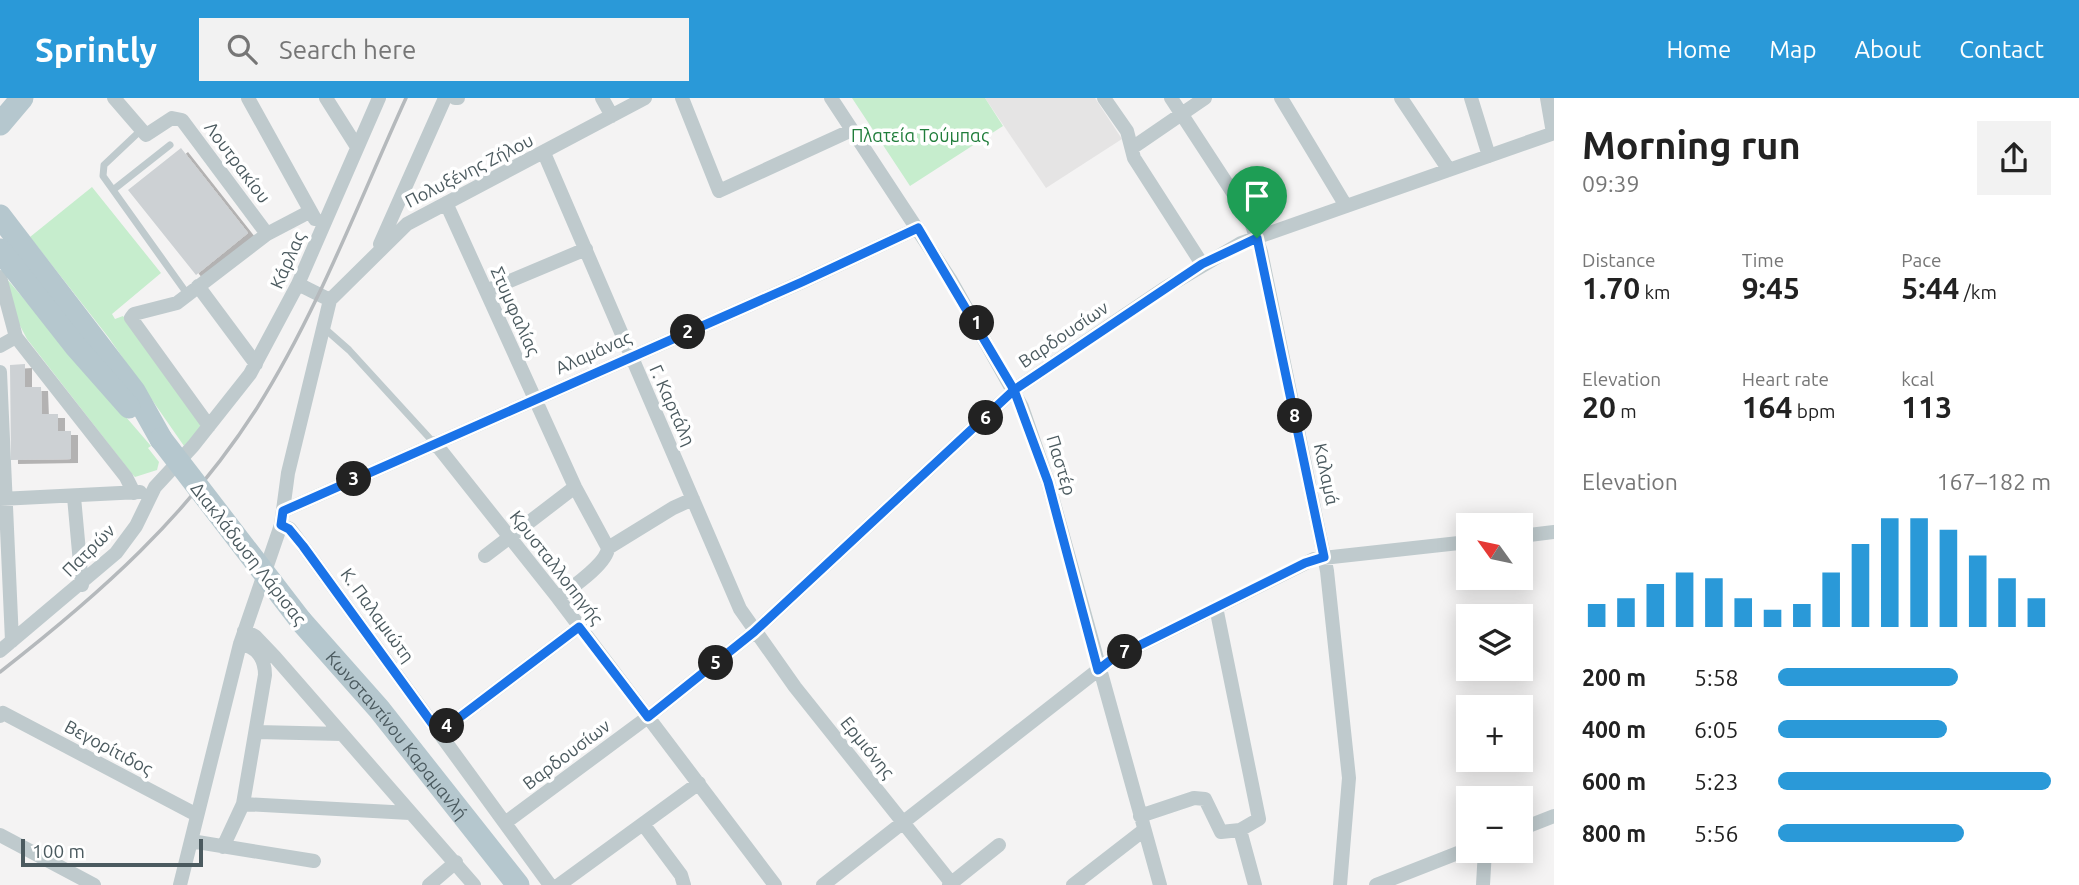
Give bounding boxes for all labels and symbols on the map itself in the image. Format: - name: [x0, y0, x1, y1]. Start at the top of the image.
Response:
- street label: Λουτρακίου: [201, 118, 275, 206]
- park label: Πλατεία Τούμπας: [851, 125, 989, 146]
- street label: Πολυξένης Ζήλου: [402, 129, 537, 212]
- pin: [1227, 166, 1287, 238]
- street label: Κάρλας: [266, 228, 309, 292]
- street label: Στυμφαλίας: [487, 263, 544, 359]
- street label: Βαρδουσίων: [1014, 297, 1112, 371]
- pin: 1: [960, 306, 995, 341]
- pin: 2: [670, 314, 706, 350]
- street label: Αλαμάνας: [552, 326, 634, 378]
- street label: Γ. Καρτάλη: [646, 361, 700, 449]
- pin: 8: [1278, 398, 1312, 434]
- pin: 6: [968, 400, 1004, 436]
- street label: Παστέρ: [1043, 432, 1081, 498]
- street label: Καλαμά: [1311, 441, 1343, 507]
- pin: 3: [336, 462, 372, 496]
- street label: Διακλάδωση Λάρισας: [187, 478, 311, 629]
- street label: Κρυσταλλοπηγής: [506, 506, 608, 628]
- north arrow: [1456, 513, 1533, 590]
- street label: Πατρών: [58, 520, 118, 580]
- street label: Κ. Παλαμιώτη: [337, 564, 419, 666]
- pin: 7: [1108, 634, 1142, 670]
- pin: 5: [698, 646, 734, 680]
- street label: Κωνσταντίνου Καραμανλή: [322, 647, 472, 823]
- pin: 4: [430, 708, 464, 744]
- street label: Ερμιόνης: [836, 712, 899, 782]
- street label: Βεγορίτιδος: [61, 715, 156, 779]
- street label: Βαρδουσίων: [519, 715, 614, 793]
- scale bar: [21, 836, 203, 868]

